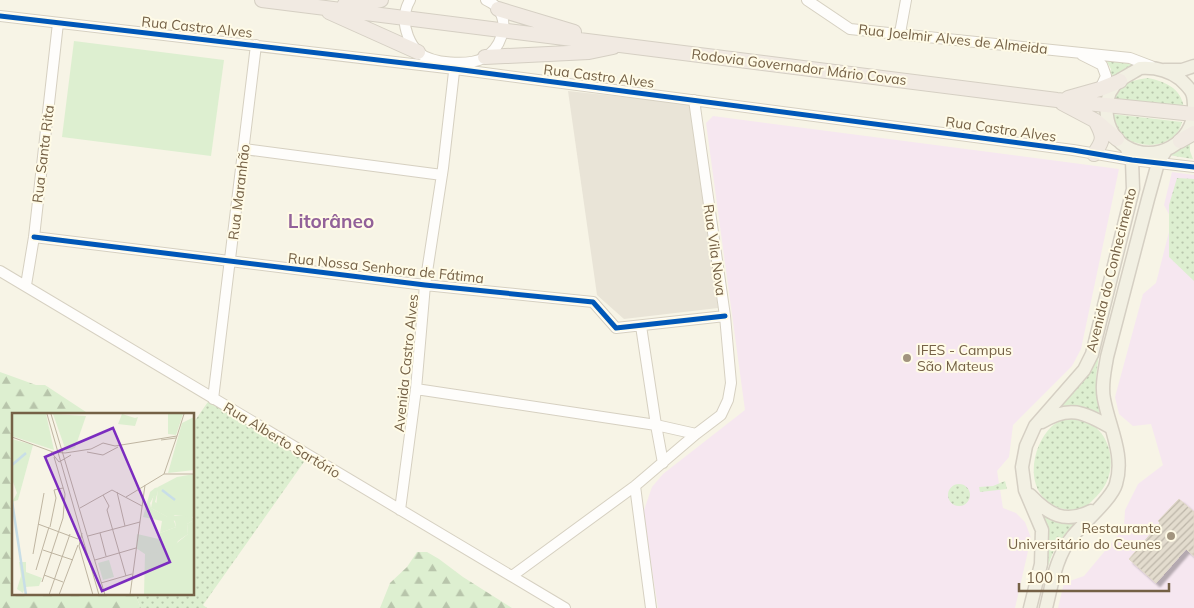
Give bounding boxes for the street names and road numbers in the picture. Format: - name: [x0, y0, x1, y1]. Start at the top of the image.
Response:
- street label: Rua Castro Alves: [141, 12, 253, 42]
- street label: Rua Joelmir Alves de Almeida: [857, 20, 1049, 58]
- street label: Rodovia Governador Mário Covas: [690, 45, 908, 89]
- street label: Rua Castro Alves: [543, 60, 655, 92]
- street label: Rua Santa Rita: [28, 104, 58, 204]
- street label: Rua Castro Alves: [945, 112, 1058, 146]
- street label: Rua Maranhão: [224, 143, 254, 241]
- street label: Avenida do Conhecimento: [1082, 186, 1140, 354]
- street label: Rua Vila Nova: [700, 203, 730, 297]
- street label: Rua Nossa Senhora de Fátima: [287, 249, 485, 287]
- street label: Avenida Castro Alves: [390, 293, 422, 433]
- street label: Rua Alberto Sartório: [220, 398, 344, 482]

